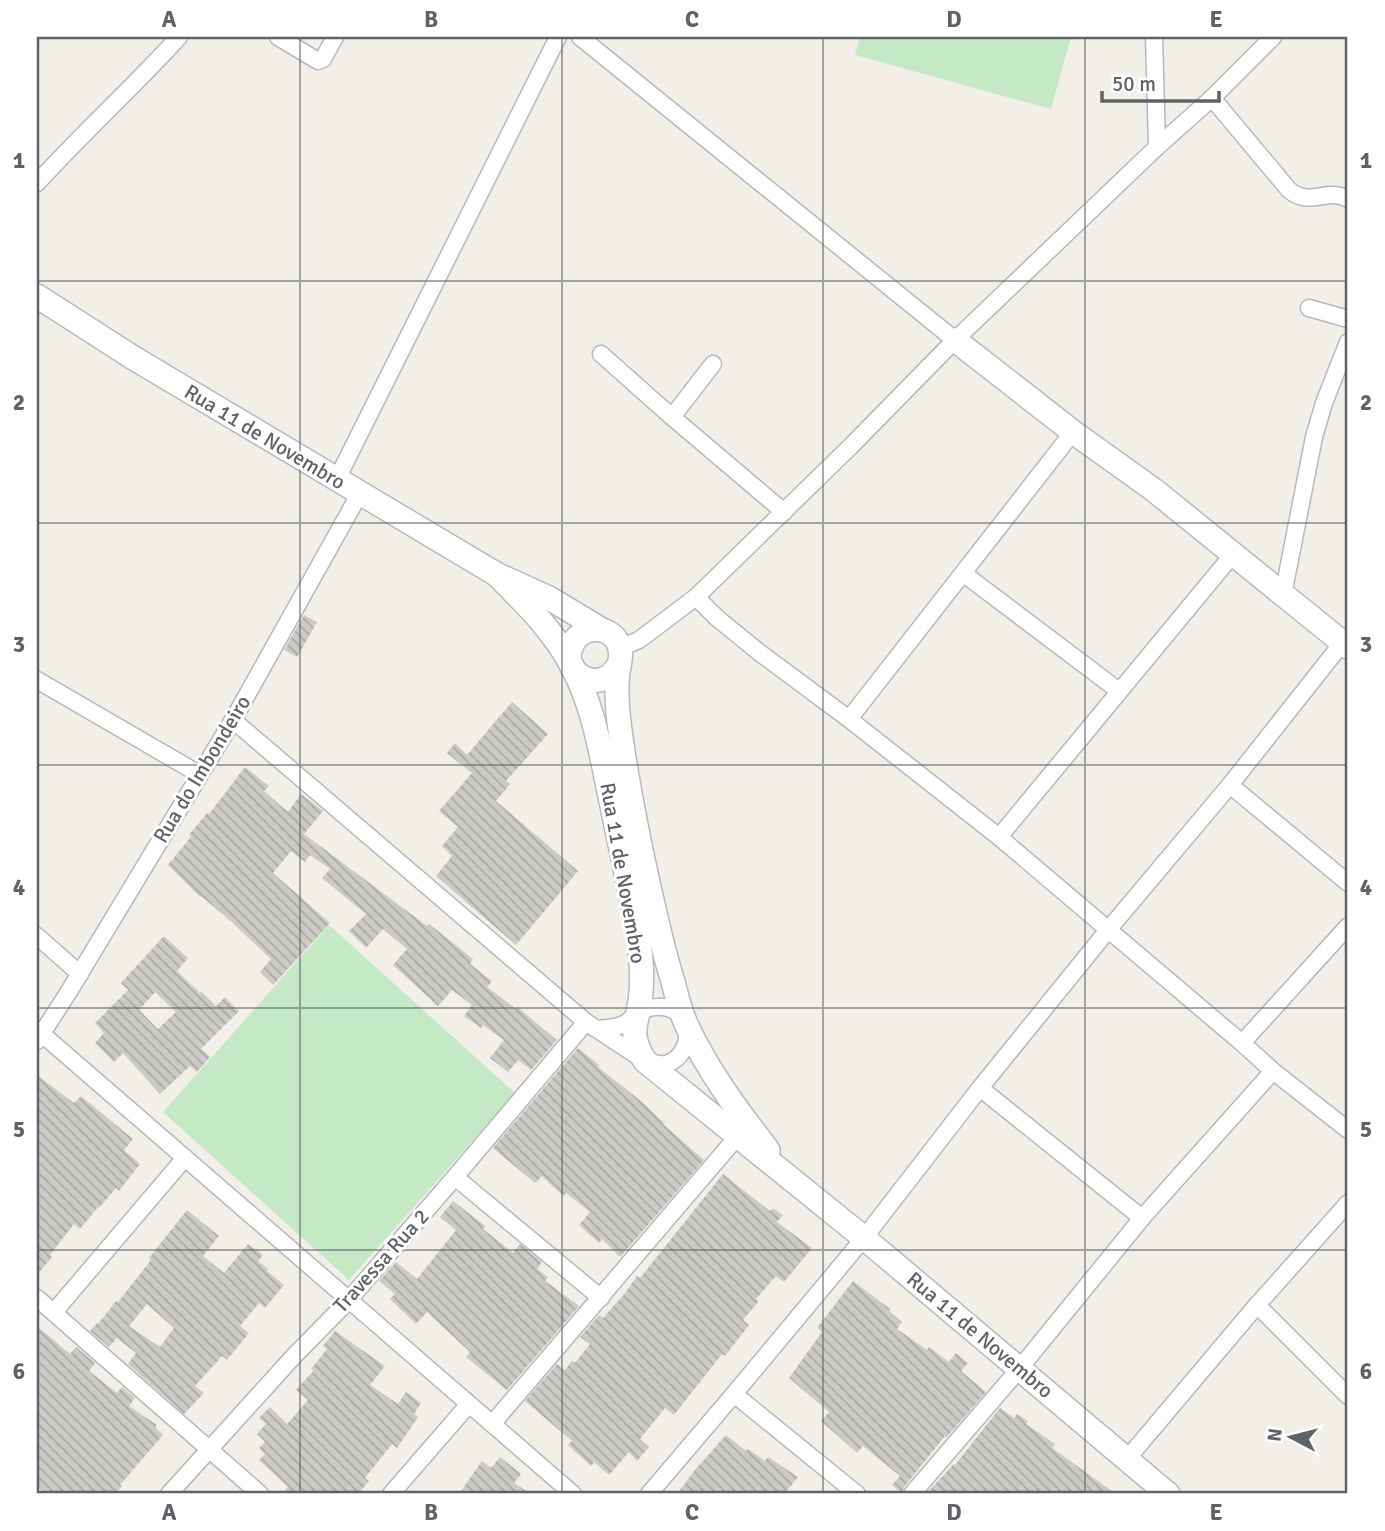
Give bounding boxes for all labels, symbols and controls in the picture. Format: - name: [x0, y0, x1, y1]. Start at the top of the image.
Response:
- text: A: [162, 5, 177, 34]
- text: B: [424, 5, 438, 34]
- text: C: [685, 5, 699, 34]
- text: D: [946, 5, 962, 34]
- text: E: [1209, 5, 1223, 34]
- scale bar: [1102, 60, 1219, 104]
- text: 50 m: [1112, 71, 1156, 97]
- text: 1: [13, 146, 25, 175]
- text: 1: [1360, 146, 1372, 175]
- street label: Rua 11 de Novembro: [180, 379, 350, 495]
- text: 2: [13, 388, 25, 417]
- text: 2: [1360, 388, 1372, 417]
- text: 3: [13, 630, 25, 659]
- text: 3: [1360, 630, 1372, 659]
- street label: Rua do Imbondeiro: [148, 691, 256, 847]
- street label: Rua 11 de Novembro: [594, 780, 652, 966]
- text: 4: [13, 873, 25, 902]
- text: 4: [1360, 873, 1372, 902]
- text: 5: [13, 1115, 25, 1144]
- text: 5: [1360, 1115, 1372, 1144]
- street label: Travessa Rua 2: [328, 1204, 434, 1318]
- street label: Rua 11 de Novembro: [901, 1266, 1059, 1404]
- text: 6: [13, 1357, 25, 1386]
- text: 6: [1360, 1357, 1372, 1386]
- north arrow: [1256, 1402, 1326, 1472]
- text: N: [1262, 1427, 1288, 1443]
- text: A: [162, 1498, 177, 1527]
- text: B: [424, 1498, 438, 1527]
- text: C: [685, 1498, 699, 1527]
- text: D: [946, 1498, 962, 1527]
- text: E: [1209, 1498, 1223, 1527]

